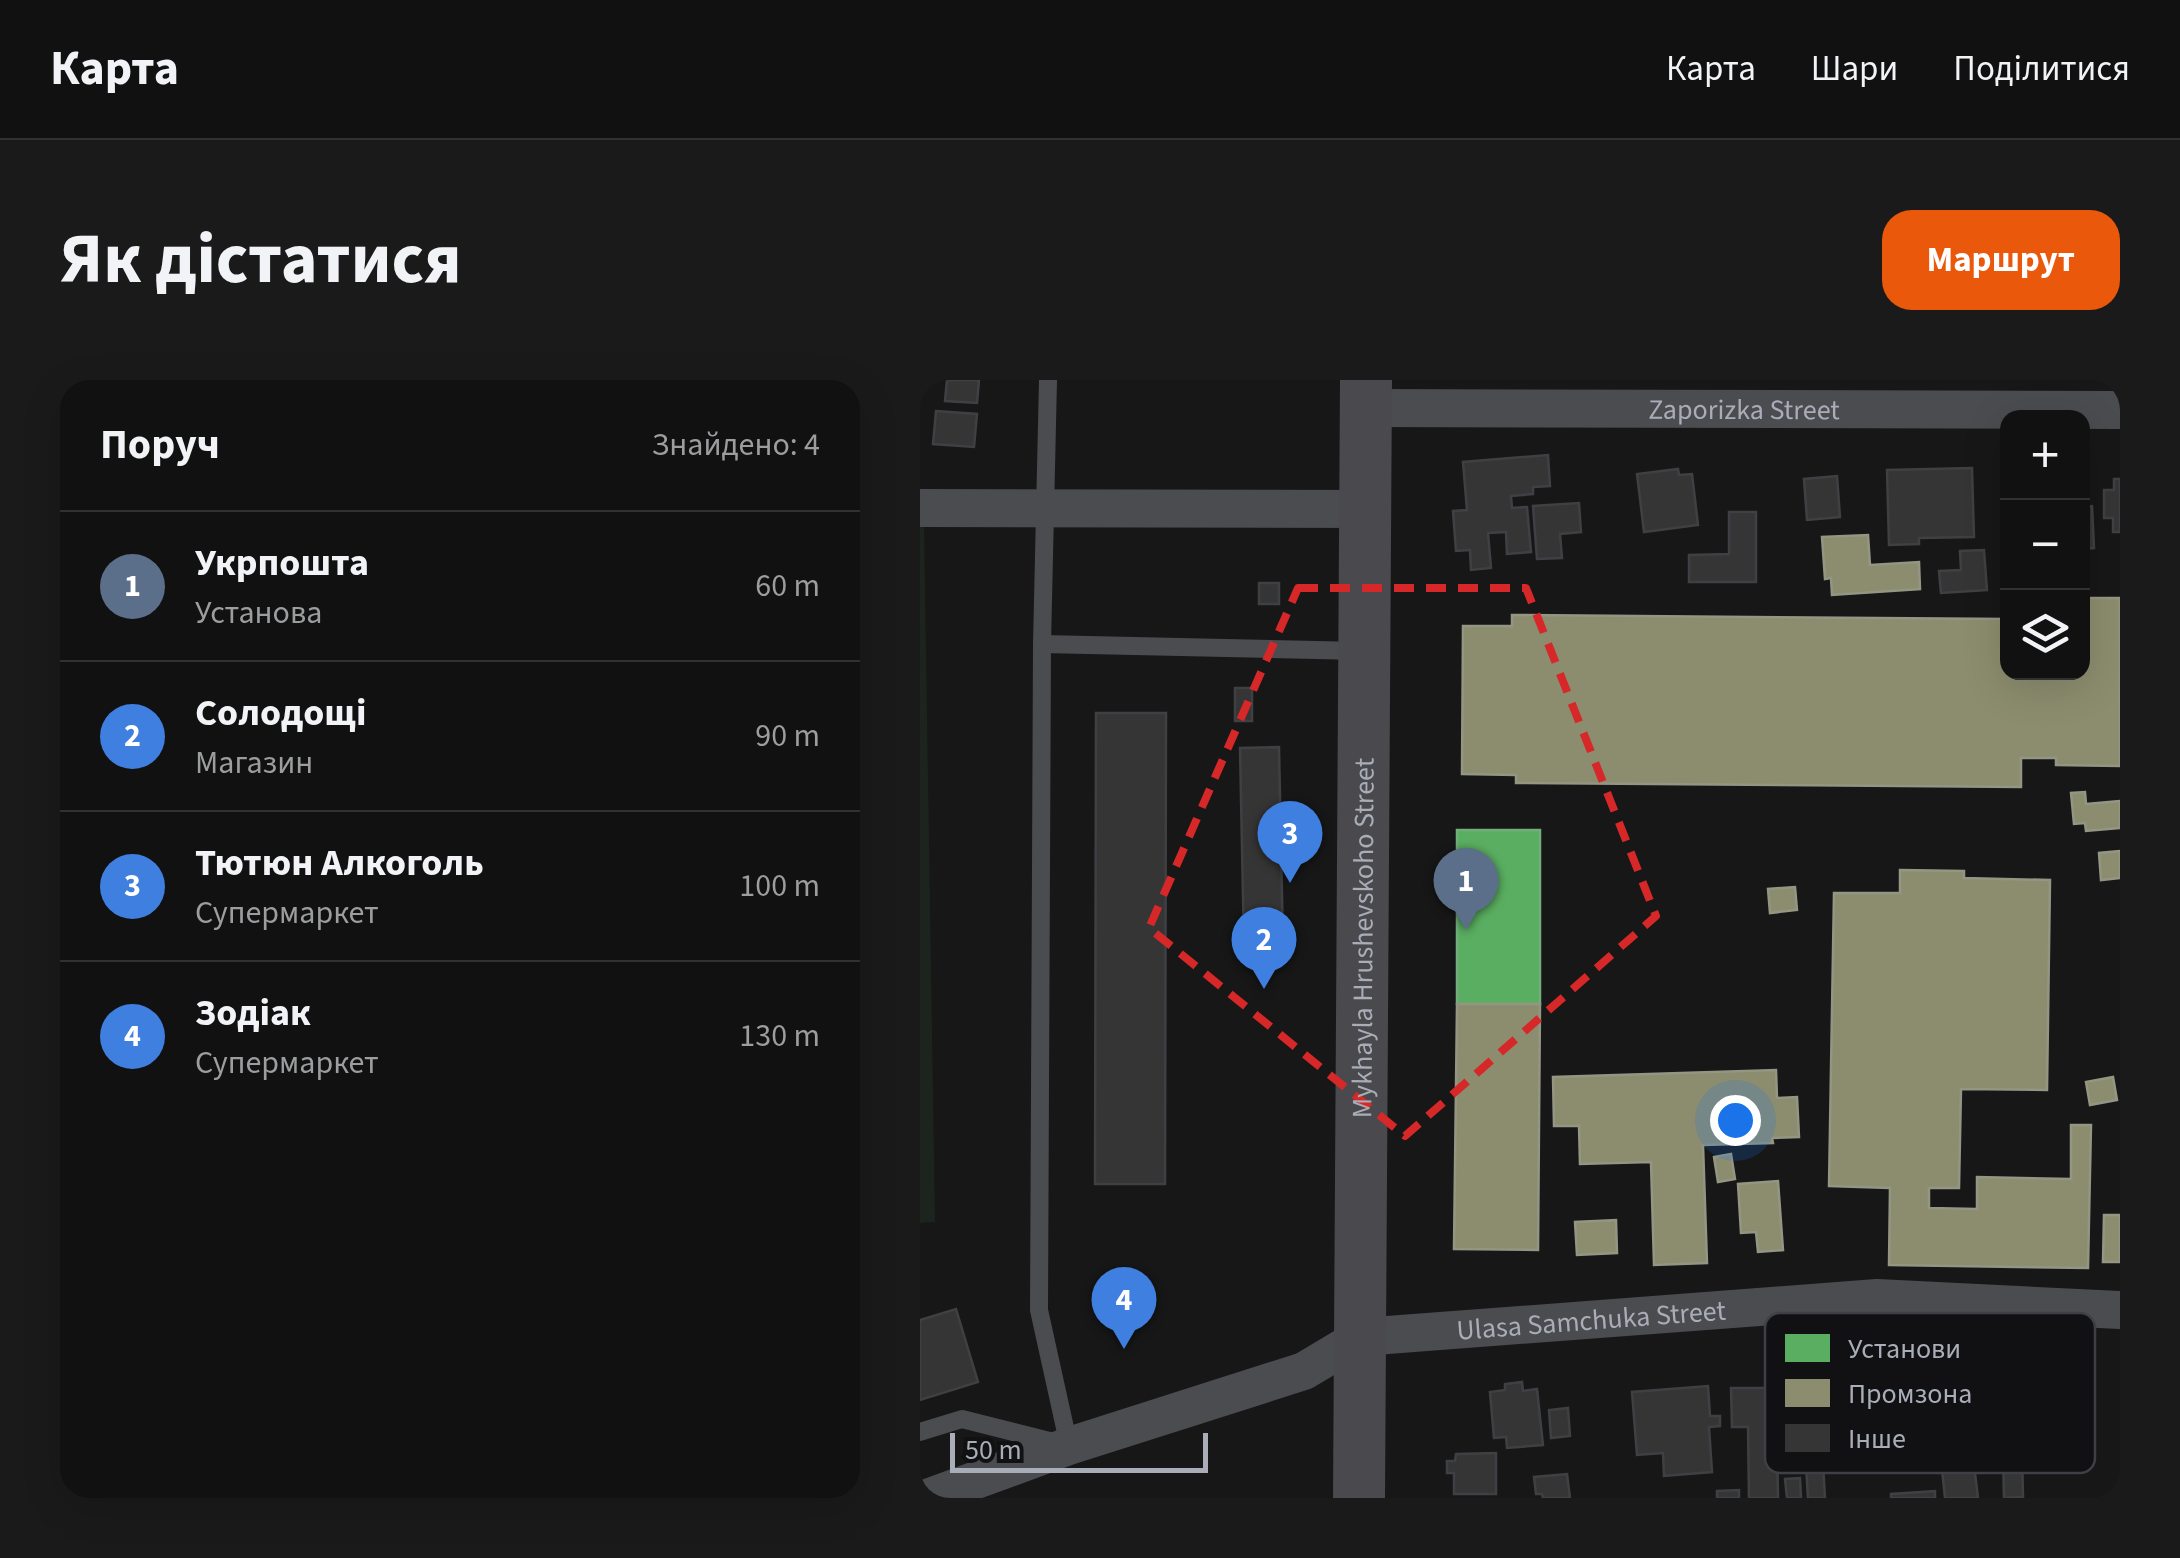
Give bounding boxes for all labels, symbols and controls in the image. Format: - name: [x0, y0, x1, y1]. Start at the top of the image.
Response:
- text: Карта: [50, 35, 179, 103]
- text: Карта: [1666, 44, 1756, 94]
- text: Шари: [1811, 44, 1898, 94]
- text: Поділитися: [1953, 44, 2130, 94]
- text: Як дістатися: [60, 210, 462, 310]
- button: Маршрут: [1882, 210, 2120, 310]
- street label: Zaporizka Street: [1648, 390, 1840, 430]
- map controls: [2000, 410, 2090, 680]
- button: +: [2000, 410, 2090, 500]
- text: Поруч: [100, 415, 220, 475]
- text: Знайдено: 4: [652, 422, 820, 468]
- button: −: [2000, 500, 2090, 590]
- text: Укрпошта: [195, 536, 369, 590]
- text: 1: [124, 563, 141, 609]
- text: 60 m: [755, 563, 820, 609]
- text: Установа: [195, 590, 322, 636]
- button: layers: [2000, 590, 2090, 680]
- text: Солодощі: [195, 686, 366, 740]
- text: 2: [124, 713, 141, 759]
- text: 90 m: [755, 713, 820, 759]
- text: Магазин: [195, 740, 313, 786]
- street label: Mykhayla Hrushevskoho Street: [1342, 757, 1385, 1118]
- pin: 3: [1258, 800, 1322, 883]
- text: Тютюн Алкоголь: [195, 836, 484, 890]
- pin: 1: [1434, 848, 1498, 930]
- text: 3: [124, 863, 141, 909]
- text: 100 m: [739, 863, 820, 909]
- text: Супермаркет: [195, 890, 379, 936]
- pin: 2: [1232, 906, 1296, 989]
- text: Зодіак: [195, 986, 311, 1040]
- text: 4: [124, 1013, 141, 1059]
- text: 130 m: [739, 1013, 820, 1059]
- text: Супермаркет: [195, 1040, 379, 1086]
- your location: [1710, 1095, 1761, 1146]
- pin: 4: [1092, 1266, 1156, 1349]
- street label: Ulasa Samchuka Street: [1455, 1290, 1728, 1351]
- legend: [1765, 1313, 2095, 1473]
- text: Установи: [1848, 1329, 1961, 1369]
- text: Промзона: [1848, 1374, 1972, 1414]
- text: Інше: [1848, 1419, 1906, 1459]
- scale bar: [950, 1428, 1208, 1472]
- text: 50 m: [965, 1430, 1022, 1470]

